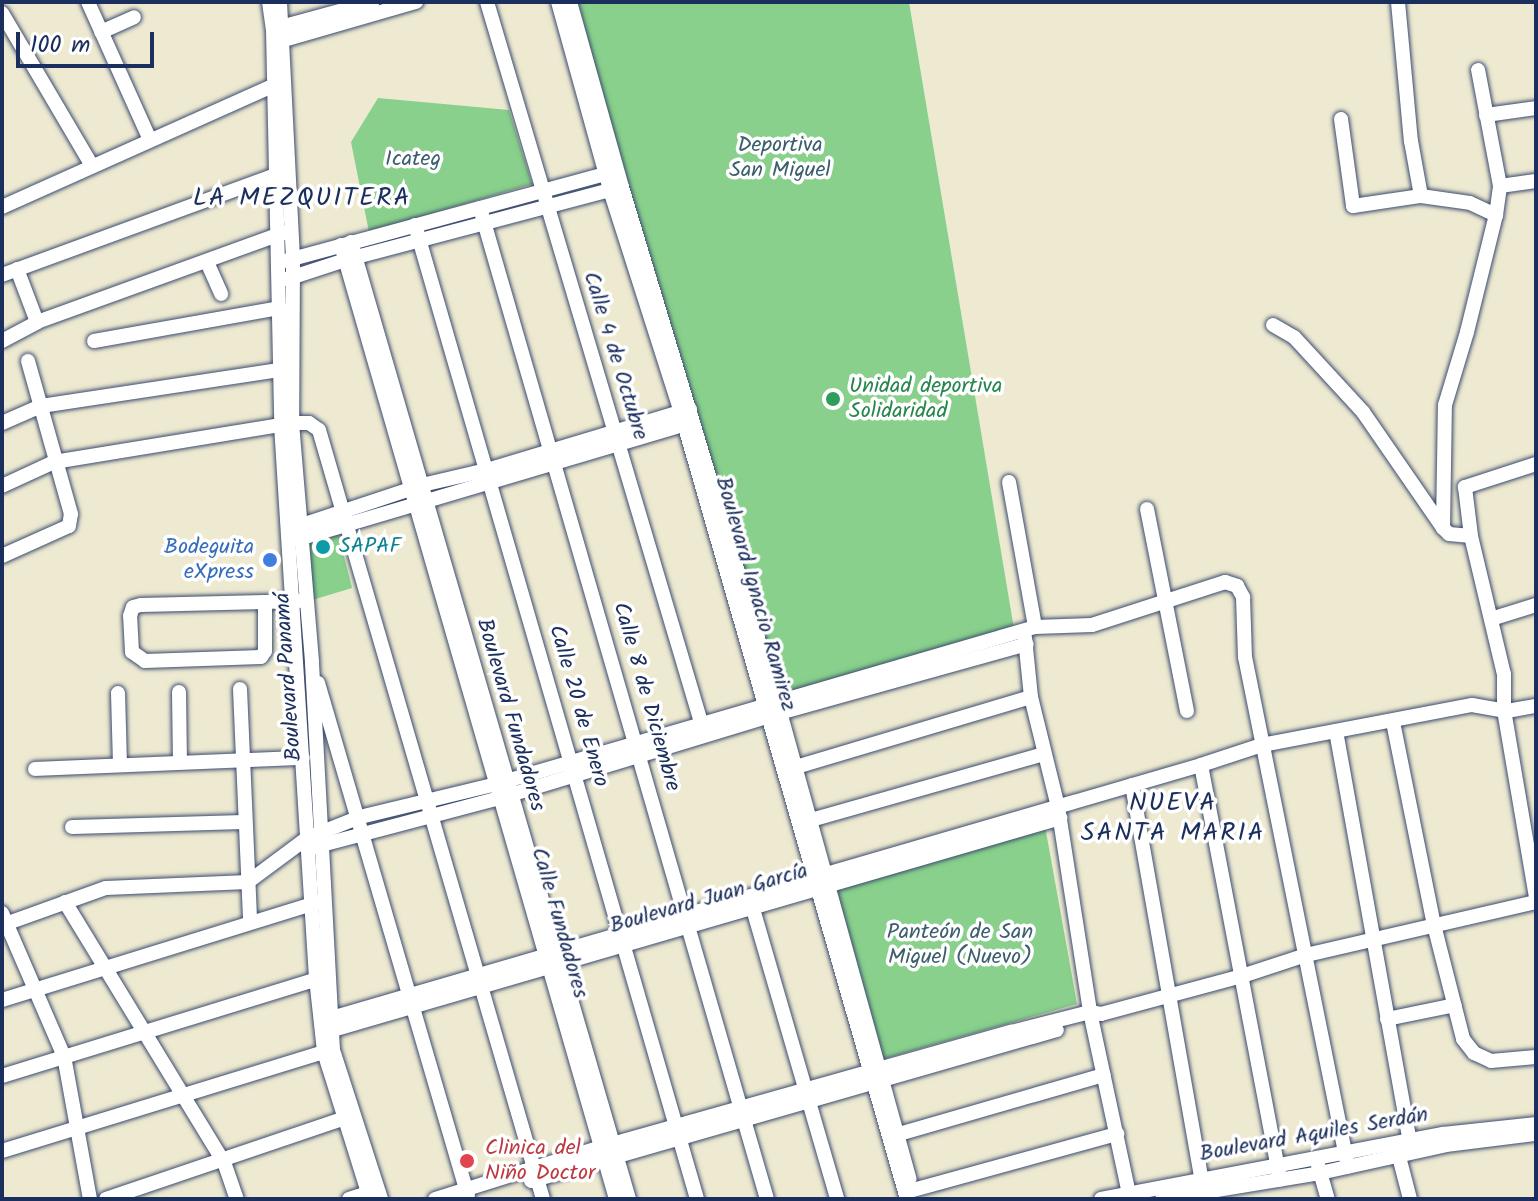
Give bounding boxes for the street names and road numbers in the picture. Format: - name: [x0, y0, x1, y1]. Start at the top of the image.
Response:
- street label: Calle 4 de Octubre: [577, 269, 653, 443]
- street label: Boulevard Ignacio Ramirez: [709, 474, 801, 714]
- street label: Boulevard Panamá: [270, 592, 308, 762]
- street label: Calle 8 de Diciembre: [606, 599, 686, 795]
- street label: Boulevard Fundadores: [470, 616, 550, 814]
- street label: Calle 20 de Enero: [542, 622, 614, 790]
- street label: Calle Fundadores: [525, 845, 593, 1001]
- street label: Boulevard Juan García: [607, 858, 811, 940]
- street label: Boulevard Aquiles Serdán: [1198, 1102, 1430, 1168]

